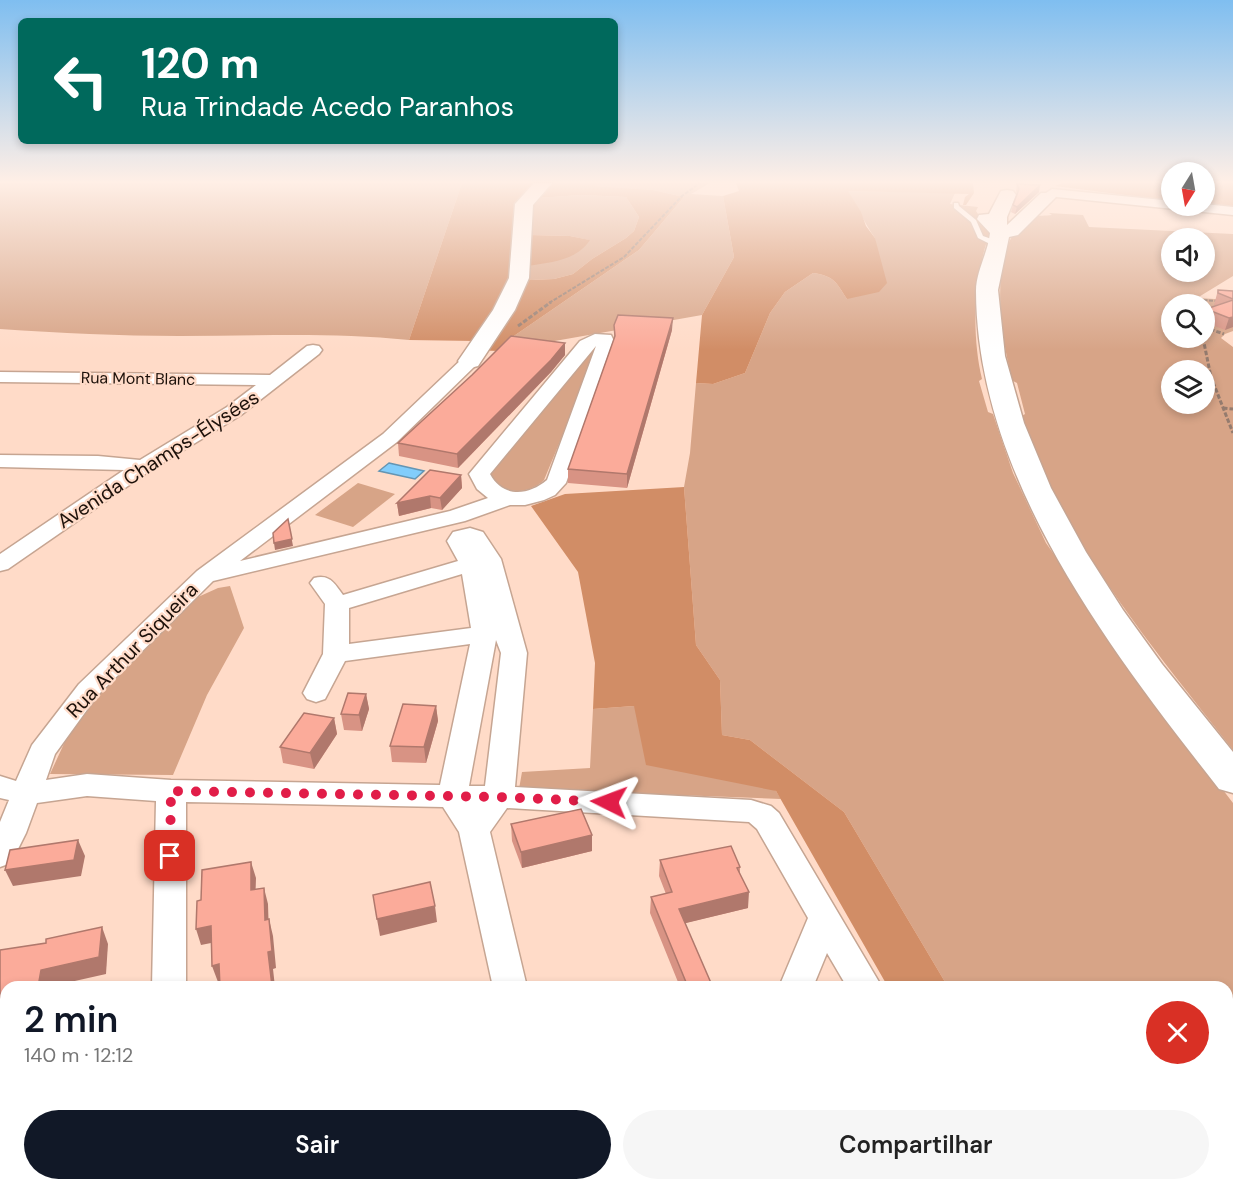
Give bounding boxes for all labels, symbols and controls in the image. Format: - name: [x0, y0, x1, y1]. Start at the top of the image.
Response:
- text: 120 m: [141, 36, 259, 91]
- icon: left: [42, 42, 120, 120]
- text: Rua Trindade Acedo Paranhos: [141, 89, 514, 124]
- north arrow: [1161, 162, 1215, 216]
- map controls: [1161, 162, 1215, 414]
- button: sound: [1161, 228, 1215, 282]
- button: search: [1161, 294, 1215, 348]
- button: layers: [1161, 360, 1215, 414]
- street label: Rua Mont Blanc: [81, 367, 195, 390]
- street label: Avenida Champs-Élysées: [52, 384, 264, 534]
- street label: Rua Arthur Siqueira: [61, 577, 203, 723]
- position arrow: [577, 770, 641, 834]
- pin: [144, 830, 195, 881]
- icon: arrive: [153, 839, 186, 872]
- text: 2 min: [24, 996, 118, 1043]
- button: close: [1146, 1001, 1209, 1064]
- text: 140 m · 12:12: [24, 1042, 133, 1068]
- button: Sair: [24, 1110, 611, 1179]
- button: Compartilhar: [623, 1110, 1209, 1179]

